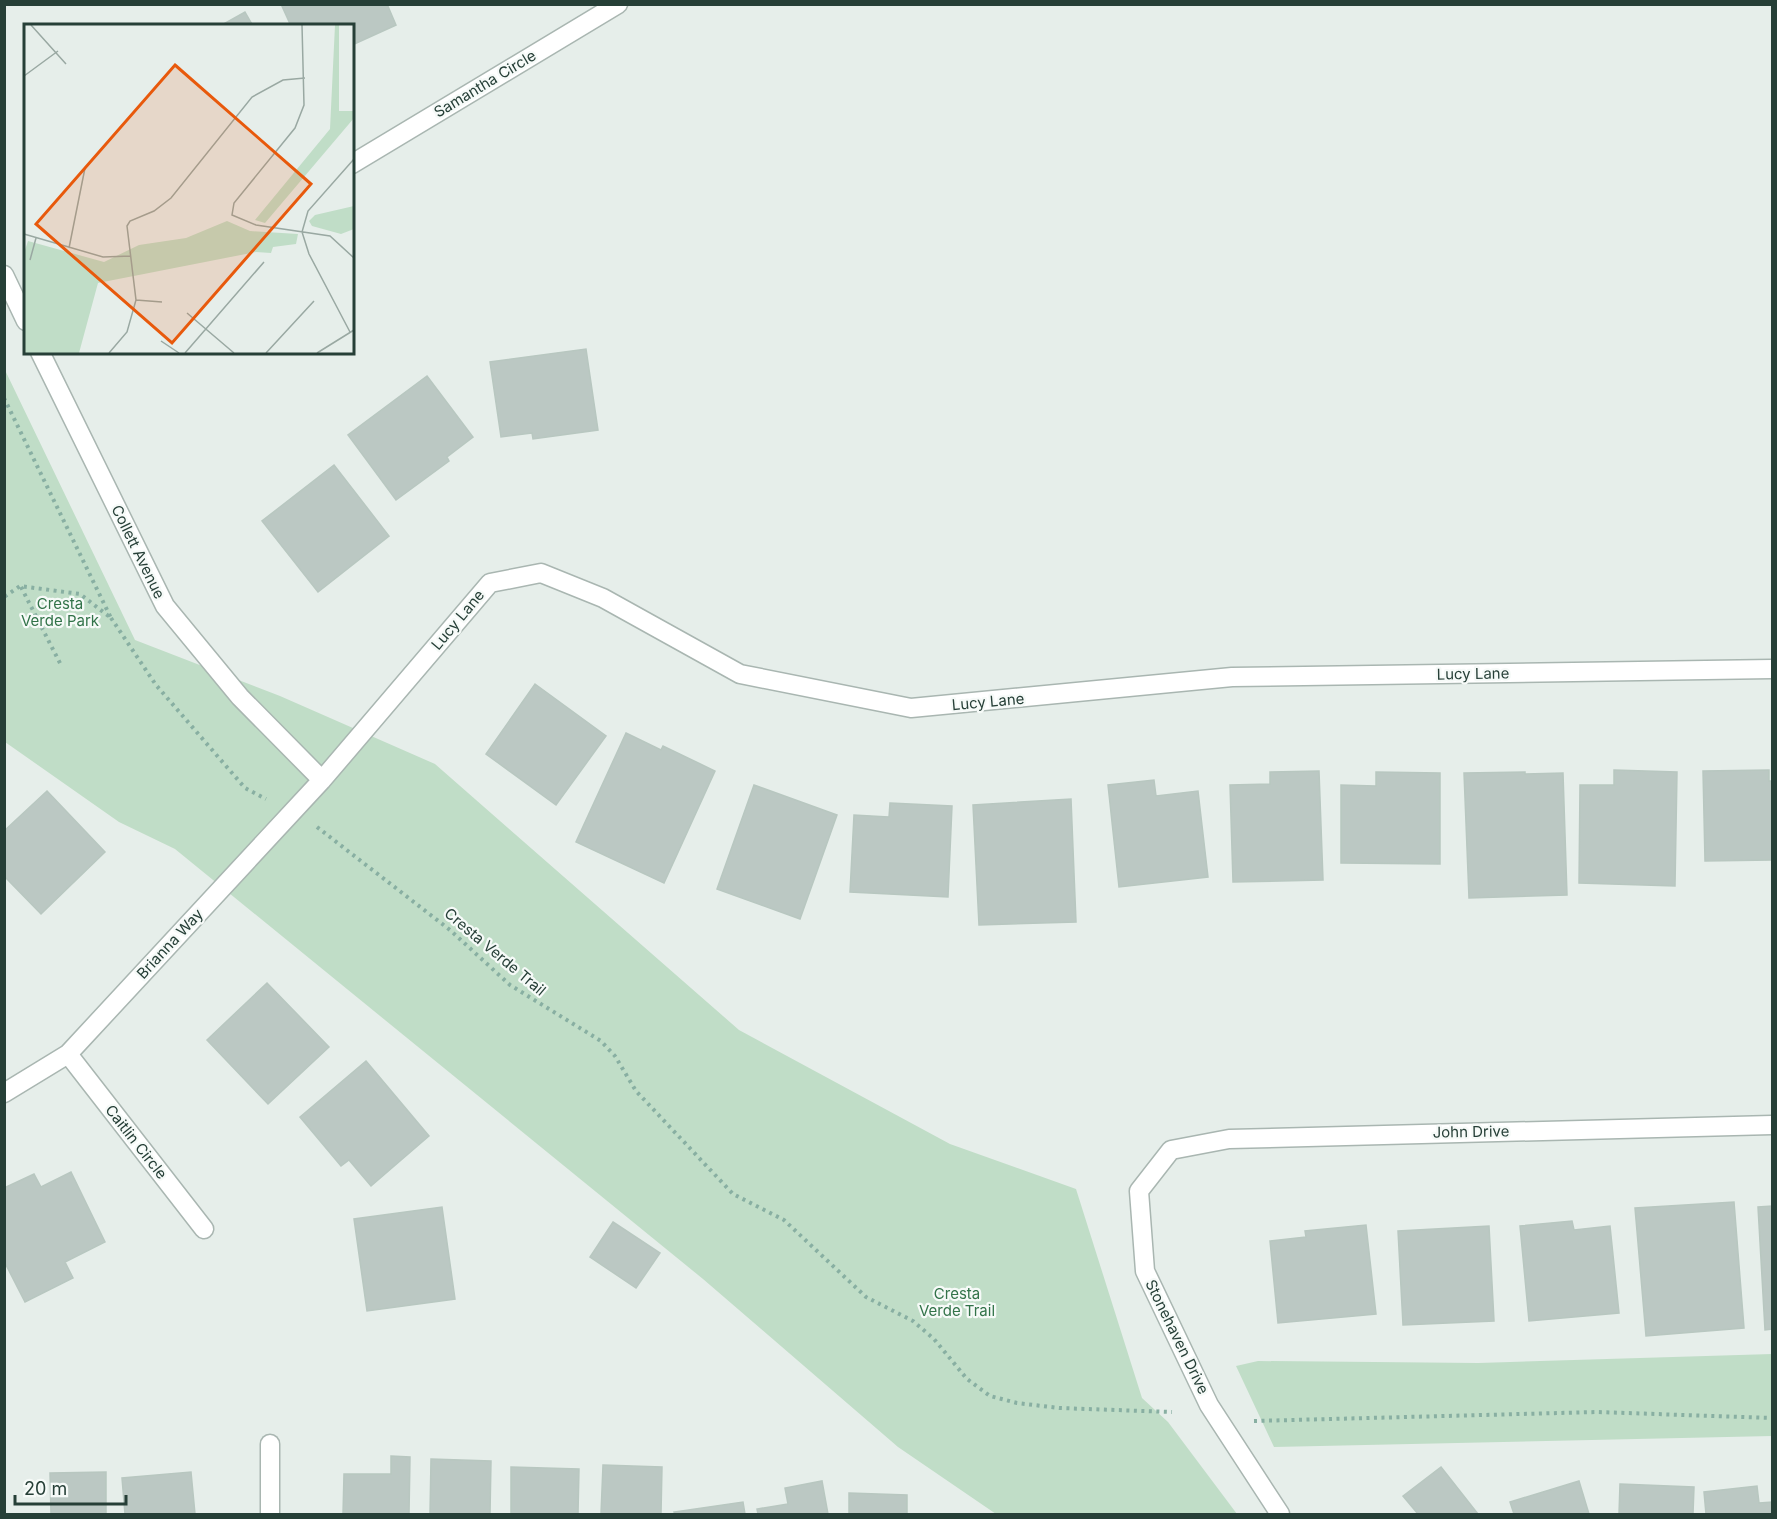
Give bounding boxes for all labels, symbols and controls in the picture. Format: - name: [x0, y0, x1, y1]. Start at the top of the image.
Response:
- inset map: [24, 24, 354, 354]
- street label: Samantha Circle: [430, 46, 539, 122]
- street label: Collett Avenue: [107, 502, 169, 602]
- street label: Lucy Lane: [427, 586, 488, 654]
- park label: Cresta Verde Park: [21, 594, 100, 630]
- street label: Lucy Lane: [1436, 663, 1510, 684]
- street label: Lucy Lane: [951, 689, 1025, 714]
- street label: Brianna Way: [132, 904, 207, 983]
- street label: Cresta Verde Trail: [441, 904, 550, 1000]
- street label: Caitlin Circle: [101, 1101, 171, 1183]
- street label: John Drive: [1432, 1121, 1510, 1142]
- street label: Stonehaven Drive: [1141, 1276, 1213, 1397]
- park label: Cresta Verde Trail: [919, 1284, 995, 1320]
- scale bar: [15, 1468, 126, 1506]
- text: 20 m: [24, 1478, 67, 1499]

